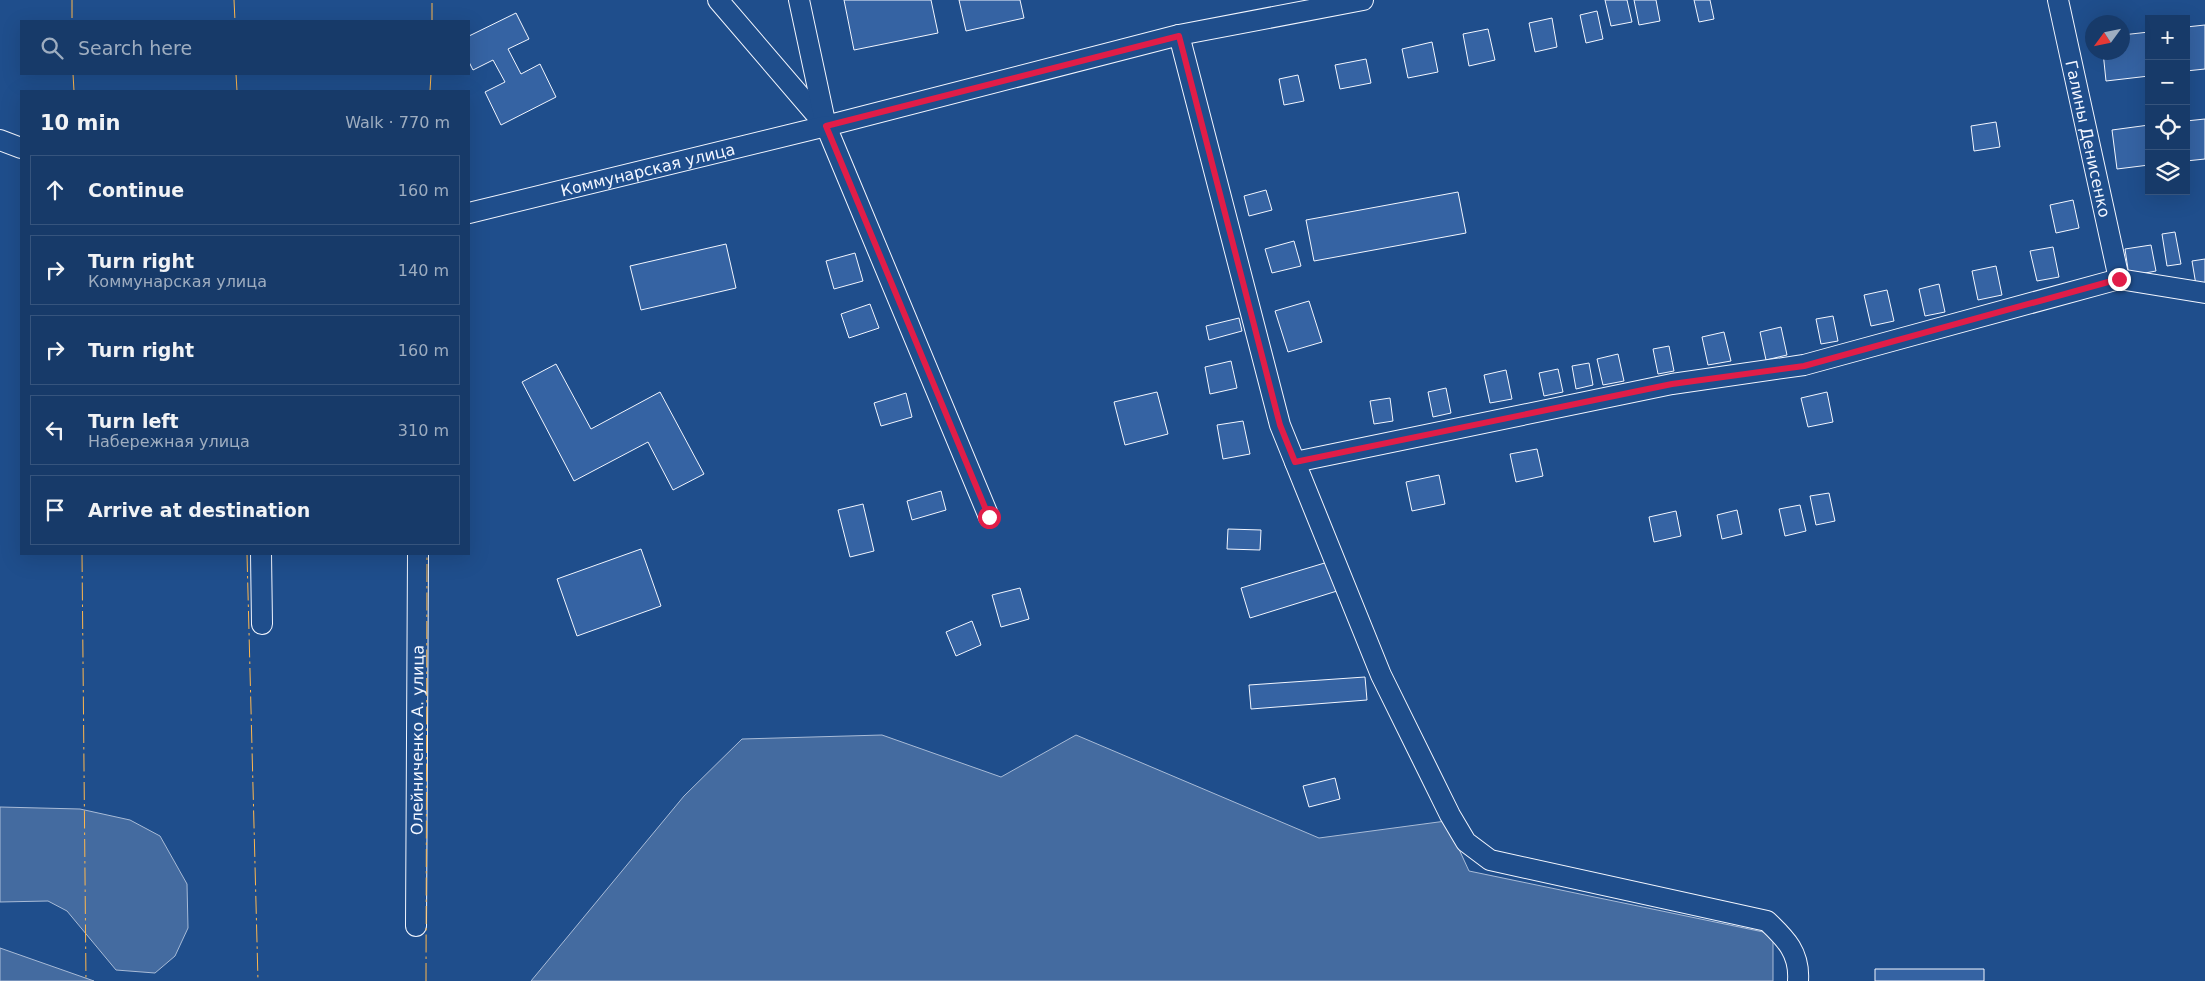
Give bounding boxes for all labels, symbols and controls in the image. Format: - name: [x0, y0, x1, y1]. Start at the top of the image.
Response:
- north arrow: [2085, 15, 2130, 60]
- map controls: [2145, 15, 2190, 195]
- button: +: [2145, 15, 2190, 60]
- search box: [20, 20, 470, 75]
- icon: search: [38, 34, 66, 62]
- text: Search here: [78, 37, 192, 59]
- street label: Галины Денисенко: [2062, 58, 2115, 219]
- button: −: [2145, 60, 2190, 105]
- button: locate: [2145, 105, 2190, 150]
- text: 10 min: [40, 111, 121, 135]
- text: Walk · 770 m: [345, 113, 450, 132]
- street label: Коммунарская улица: [559, 139, 737, 200]
- button: layers: [2145, 150, 2190, 195]
- icon: ahead: [41, 176, 69, 204]
- text: Continue: [88, 179, 184, 201]
- text: 160 m: [398, 181, 449, 200]
- text: Turn right: [88, 250, 194, 272]
- icon: right: [41, 256, 69, 284]
- text: 140 m: [398, 261, 449, 280]
- route end: [2108, 268, 2131, 291]
- text: Коммунарская улица: [88, 272, 267, 291]
- icon: right: [41, 336, 69, 364]
- text: Turn right: [88, 339, 194, 361]
- text: 160 m: [398, 341, 449, 360]
- text: Turn left: [88, 410, 179, 432]
- icon: left: [41, 416, 69, 444]
- text: 310 m: [398, 421, 449, 440]
- text: Набережная улица: [88, 432, 250, 451]
- icon: arrive: [41, 496, 69, 524]
- text: Arrive at destination: [88, 499, 310, 521]
- route start: [978, 506, 1001, 529]
- street label: Олейниченко А. улица: [407, 645, 427, 835]

